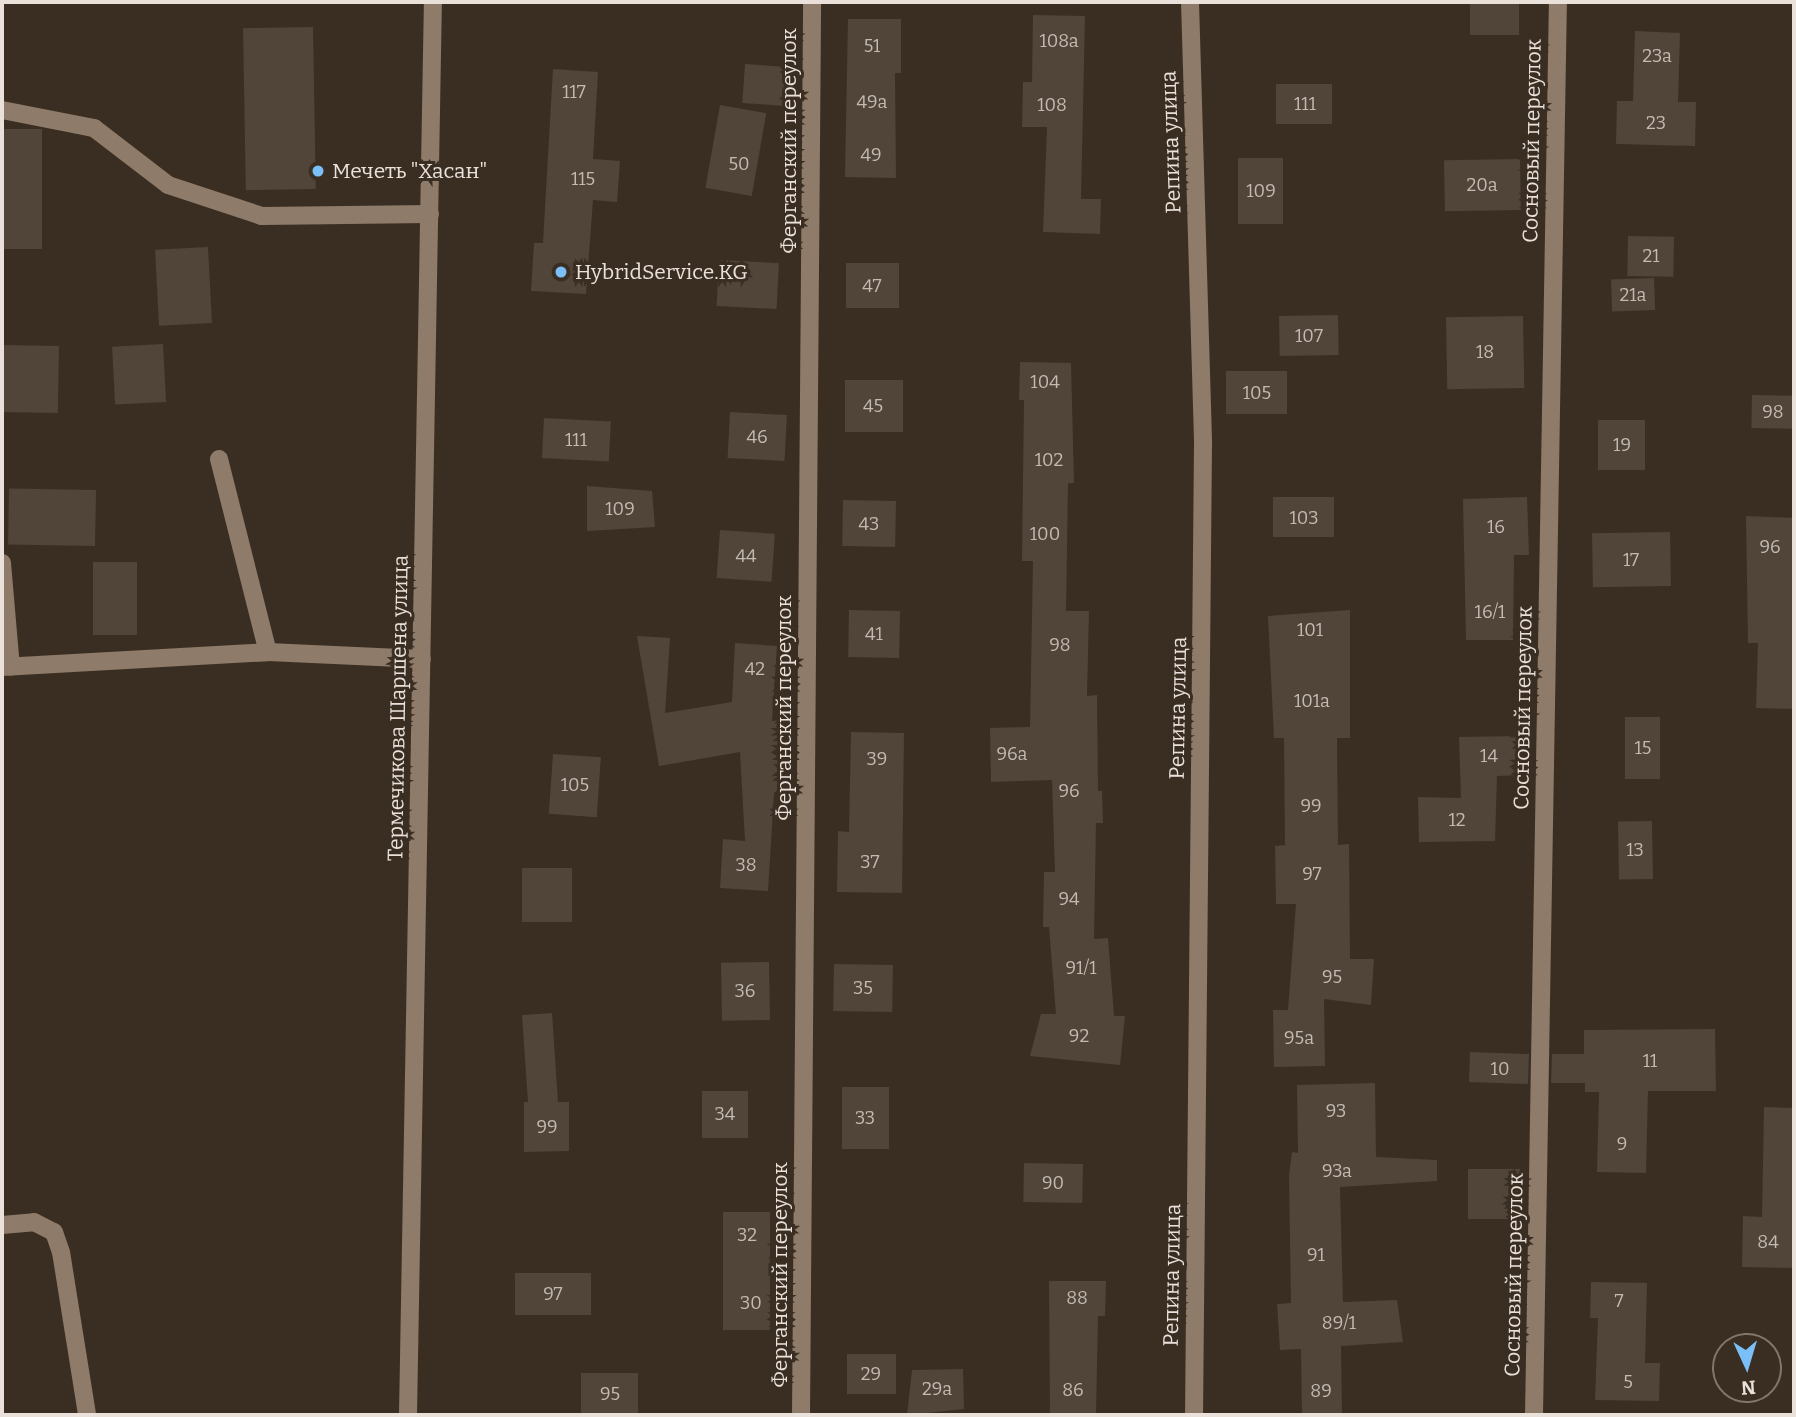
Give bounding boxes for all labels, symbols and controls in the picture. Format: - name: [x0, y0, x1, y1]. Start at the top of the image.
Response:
- street label: Ферганский переулок: [776, 28, 802, 254]
- house number: 108а: [1039, 30, 1079, 52]
- house number: 51: [864, 35, 880, 57]
- street label: Сосновый переулок: [1518, 39, 1546, 243]
- house number: 23а: [1642, 45, 1672, 67]
- street label: Репина улица: [1156, 70, 1186, 214]
- house number: 117: [562, 81, 586, 103]
- house number: 49а: [857, 91, 887, 113]
- house number: 111: [1294, 93, 1316, 115]
- house number: 108: [1037, 94, 1067, 116]
- house number: 23: [1646, 112, 1666, 134]
- house number: 49: [860, 144, 882, 166]
- house number: 50: [728, 153, 750, 175]
- place label: Мечеть "Хасан": [332, 158, 487, 184]
- marker: Мечеть "Хасан": [310, 163, 326, 179]
- house number: 115: [571, 168, 595, 190]
- house number: 20а: [1466, 174, 1498, 196]
- house number: 109: [1246, 180, 1276, 202]
- house number: 21: [1642, 245, 1660, 267]
- place label: HybridService.KG: [575, 259, 748, 285]
- marker: HybridService.KG: [553, 264, 569, 280]
- house number: 47: [862, 275, 882, 297]
- house number: 21а: [1620, 284, 1646, 306]
- house number: 107: [1295, 325, 1323, 347]
- house number: 18: [1476, 341, 1494, 363]
- house number: 104: [1030, 371, 1060, 393]
- house number: 105: [1243, 382, 1271, 404]
- house number: 45: [863, 395, 883, 417]
- house number: 98: [1762, 401, 1784, 423]
- house number: 46: [746, 426, 768, 448]
- house number: 111: [565, 429, 587, 451]
- house number: 19: [1613, 434, 1631, 456]
- house number: 102: [1035, 449, 1063, 471]
- house number: 109: [605, 498, 635, 520]
- house number: 103: [1289, 507, 1319, 529]
- house number: 43: [859, 513, 879, 535]
- house number: 16: [1487, 516, 1505, 538]
- house number: 100: [1030, 523, 1060, 545]
- house number: 96: [1759, 536, 1781, 558]
- house number: 44: [735, 545, 757, 567]
- house number: 17: [1623, 549, 1639, 571]
- street label: Термечикова Шаршена улица: [383, 555, 413, 861]
- street label: Ферганский переулок: [771, 595, 797, 821]
- house number: 16/1: [1475, 601, 1505, 623]
- street label: Сосновый переулок: [1509, 606, 1537, 810]
- house number: 101: [1297, 619, 1323, 641]
- house number: 41: [865, 623, 883, 645]
- house number: 98: [1049, 634, 1071, 656]
- street label: Репина улица: [1164, 636, 1192, 780]
- house number: 42: [745, 658, 765, 680]
- house number: 101а: [1294, 690, 1330, 712]
- house number: 15: [1635, 737, 1651, 759]
- house number: 96а: [997, 743, 1027, 765]
- house number: 14: [1480, 745, 1498, 767]
- house number: 39: [867, 748, 887, 770]
- house number: 105: [561, 774, 589, 796]
- house number: 96: [1058, 780, 1080, 802]
- house number: 99: [1300, 795, 1322, 817]
- house number: 12: [1448, 809, 1466, 831]
- house number: 13: [1626, 839, 1644, 861]
- house number: 37: [860, 851, 880, 873]
- house number: 38: [735, 854, 757, 876]
- house number: 97: [1302, 863, 1322, 885]
- house number: 94: [1058, 888, 1080, 910]
- house number: 91/1: [1066, 957, 1096, 979]
- house number: 95: [1322, 966, 1342, 988]
- house number: 35: [853, 977, 873, 999]
- house number: 36: [735, 980, 755, 1002]
- house number: 92: [1069, 1025, 1089, 1047]
- house number: 95а: [1284, 1027, 1314, 1049]
- house number: 11: [1643, 1050, 1657, 1072]
- house number: 10: [1491, 1058, 1509, 1080]
- house number: 93: [1326, 1100, 1346, 1122]
- house number: 34: [715, 1103, 735, 1125]
- house number: 33: [855, 1107, 875, 1129]
- house number: 99: [536, 1116, 558, 1138]
- house number: 9: [1617, 1133, 1627, 1155]
- house number: 93а: [1322, 1160, 1352, 1182]
- street label: Ферганский переулок: [767, 1162, 793, 1388]
- house number: 90: [1042, 1172, 1064, 1194]
- street label: Сосновый переулок: [1500, 1173, 1528, 1377]
- street label: Репина улица: [1158, 1203, 1186, 1347]
- house number: 32: [737, 1224, 757, 1246]
- house number: 84: [1757, 1231, 1779, 1253]
- house number: 91: [1307, 1244, 1325, 1266]
- house number: 97: [543, 1283, 563, 1305]
- house number: 88: [1066, 1287, 1088, 1309]
- house number: 7: [1614, 1290, 1624, 1312]
- house number: 30: [740, 1292, 762, 1314]
- house number: 89/1: [1322, 1312, 1356, 1334]
- north arrow: [1712, 1333, 1782, 1403]
- house number: 29: [861, 1363, 881, 1385]
- house number: 5: [1623, 1371, 1633, 1393]
- text: N: [1740, 1375, 1756, 1399]
- house number: 29а: [922, 1378, 952, 1400]
- house number: 86: [1062, 1379, 1084, 1401]
- house number: 89: [1310, 1380, 1332, 1402]
- house number: 95: [600, 1383, 620, 1405]

